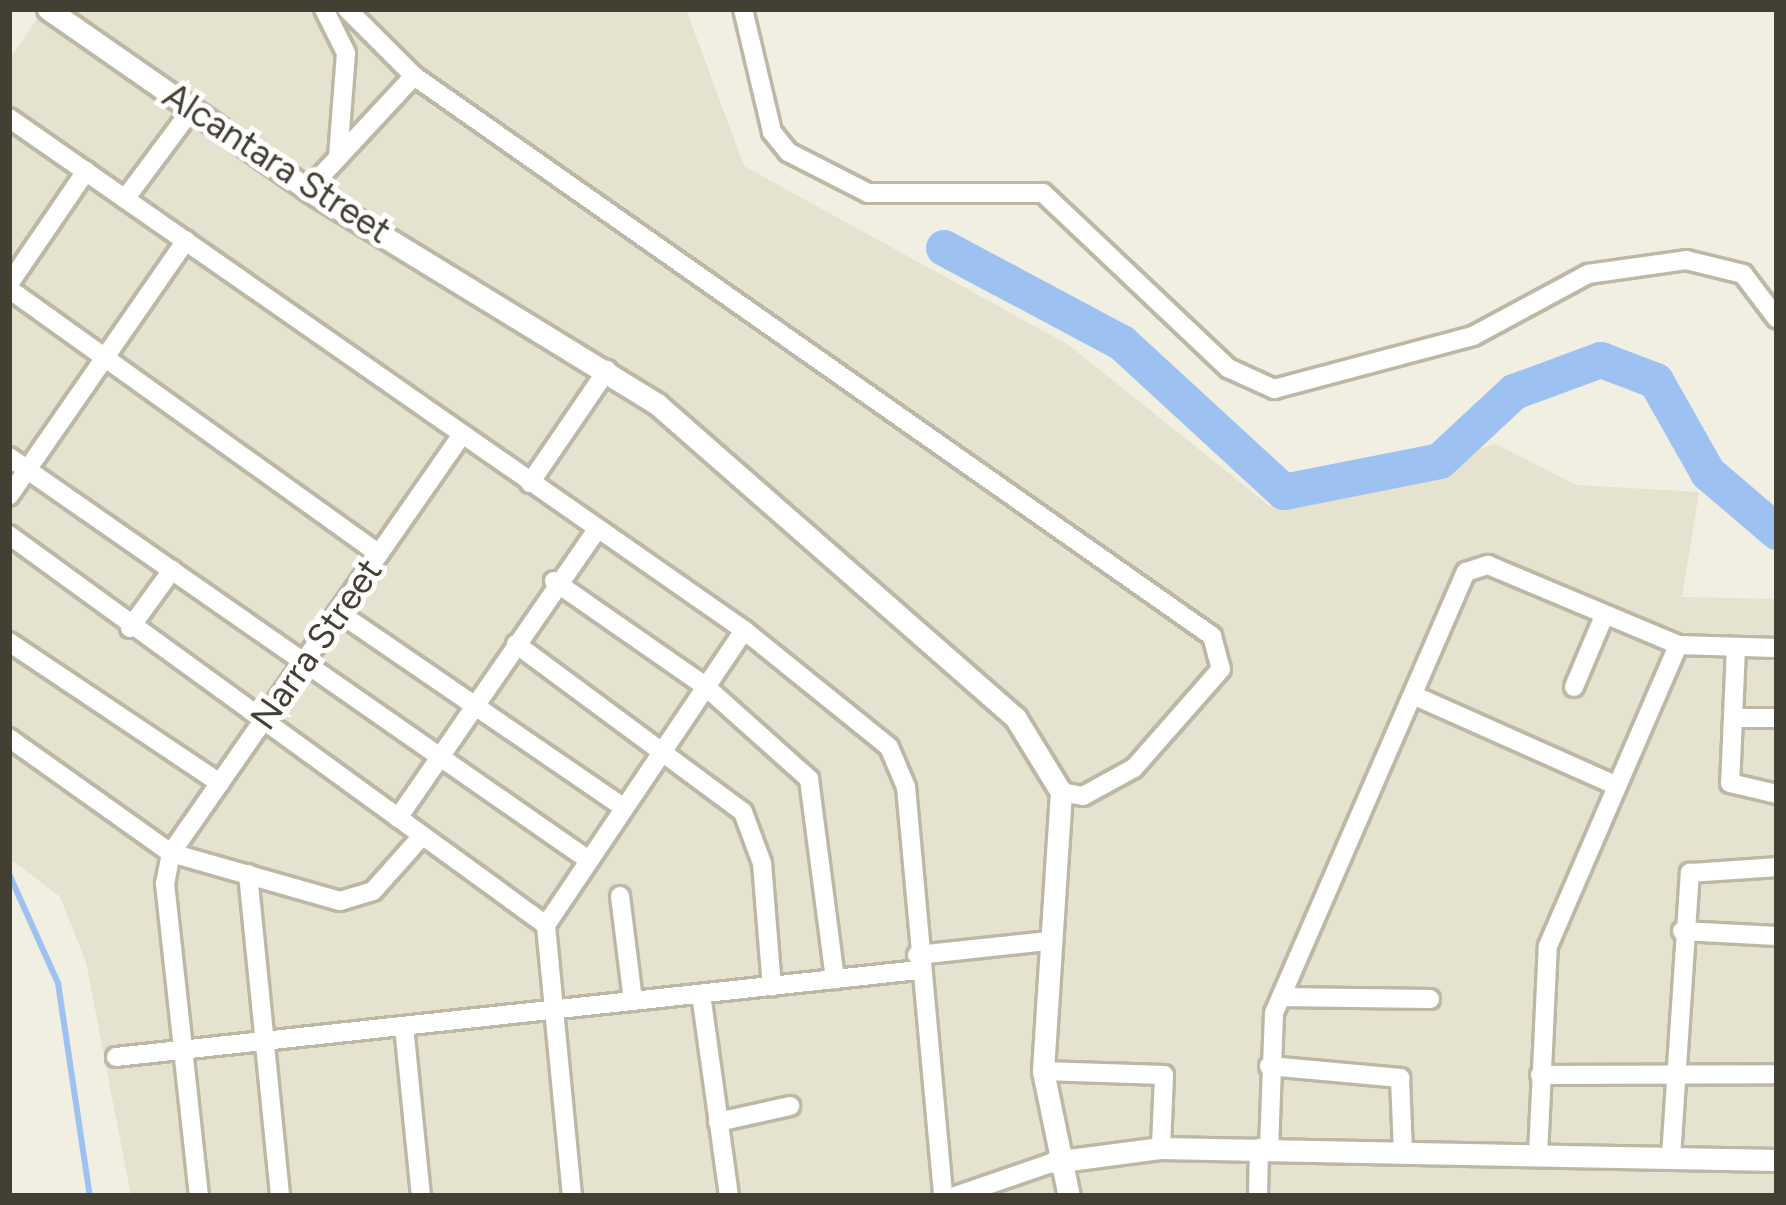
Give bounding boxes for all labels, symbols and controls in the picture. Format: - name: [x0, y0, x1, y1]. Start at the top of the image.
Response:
- street label: Alcantara Street: [155, 73, 399, 253]
- street label: Narra Street: [241, 550, 391, 738]

